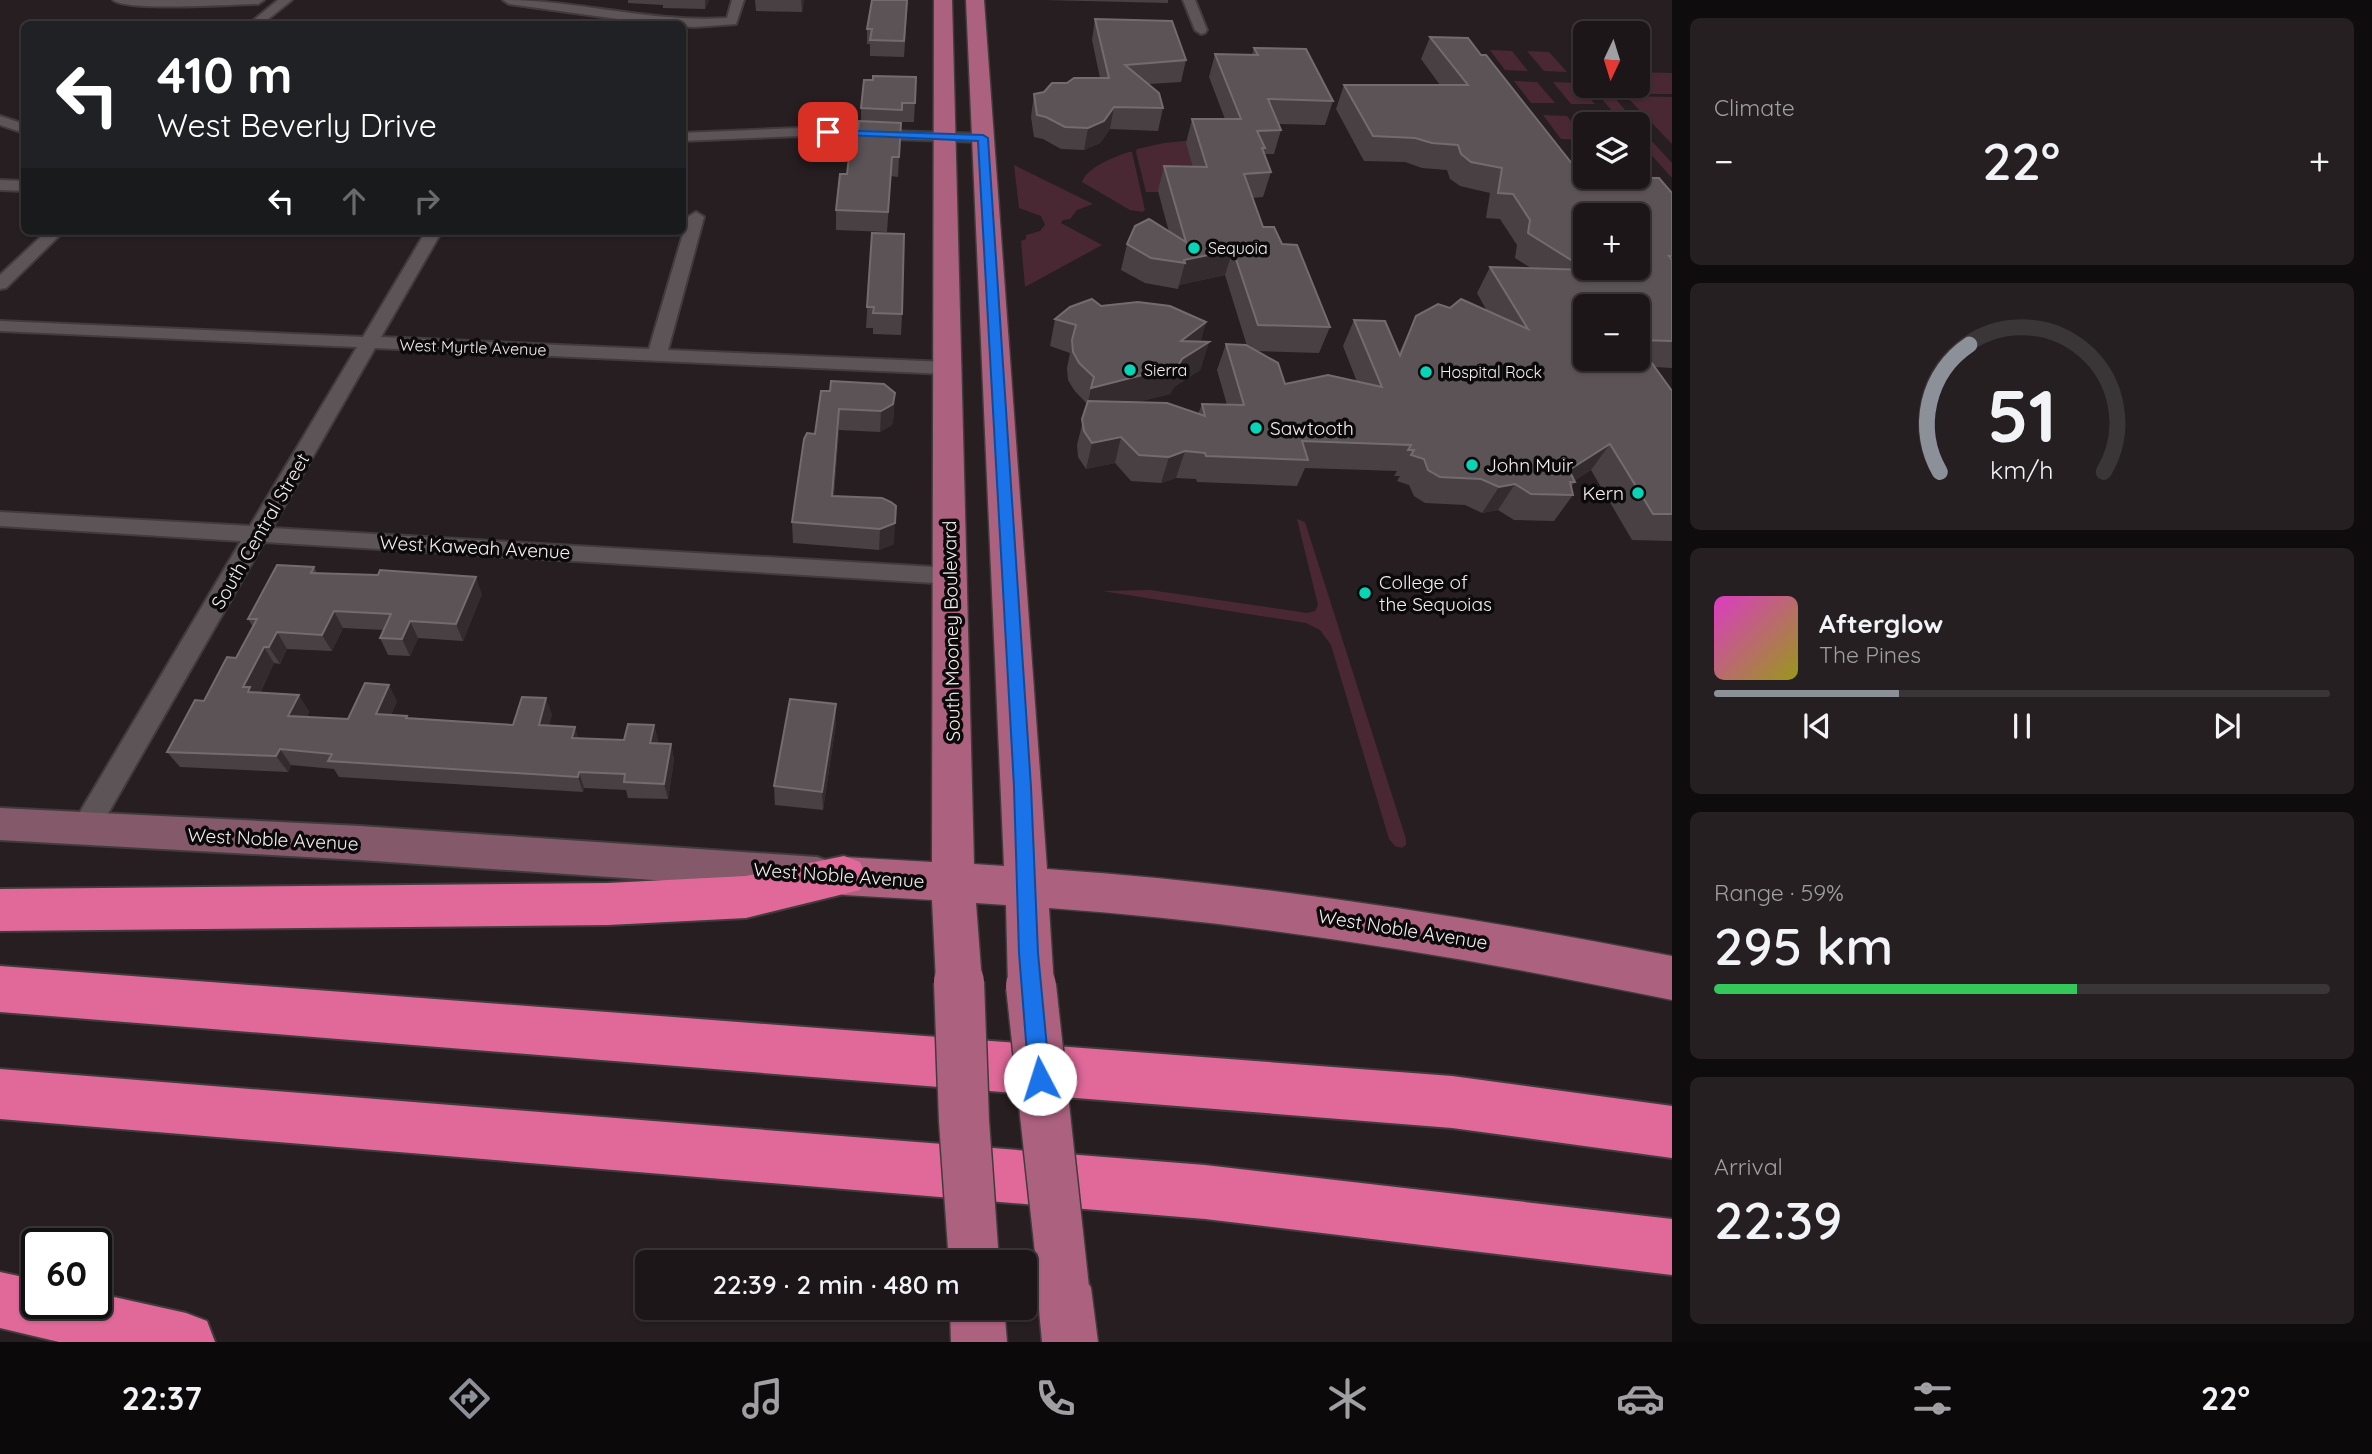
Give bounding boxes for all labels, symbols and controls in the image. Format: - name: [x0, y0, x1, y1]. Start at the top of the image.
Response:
- north arrow: [1573, 21, 1650, 98]
- map controls: [1573, 21, 1650, 371]
- text: 410 m: [157, 44, 292, 105]
- icon: left: [42, 49, 133, 140]
- text: Climate: [1714, 93, 1795, 122]
- pin: [798, 102, 858, 162]
- text: West Beverly Drive: [157, 105, 437, 145]
- button: layers: [1573, 112, 1650, 189]
- icon: arrive: [809, 113, 847, 151]
- text: 22°: [1982, 128, 2060, 193]
- text: −: [1714, 137, 1734, 185]
- text: +: [2309, 137, 2330, 185]
- icon: left: [262, 182, 300, 220]
- icon: ahead: [335, 182, 373, 220]
- icon: right: [408, 182, 446, 220]
- button: +: [1573, 203, 1650, 280]
- place label: Sequoia: [1208, 238, 1268, 258]
- marker: Sequoia: [1186, 240, 1202, 256]
- button: −: [1573, 294, 1650, 371]
- street label: West Myrtle Avenue: [399, 334, 547, 360]
- place label: Sierra: [1144, 360, 1187, 380]
- marker: Sierra: [1122, 362, 1138, 378]
- place label: Hospital Rock: [1440, 362, 1542, 382]
- marker: Hospital Rock: [1418, 364, 1434, 380]
- text: 51: [1987, 370, 2057, 461]
- place label: Sawtooth: [1270, 416, 1354, 440]
- marker: Sawtooth: [1248, 420, 1264, 436]
- street label: South Central Street: [206, 449, 314, 613]
- place label: John Muir: [1486, 453, 1574, 477]
- text: km/h: [1990, 454, 2054, 485]
- marker: John Muir: [1464, 457, 1480, 473]
- place label: Kern: [1583, 481, 1624, 505]
- marker: Kern: [1630, 485, 1646, 501]
- street label: South Mooney Boulevard: [937, 520, 965, 742]
- street label: West Kaweah Avenue: [379, 530, 571, 564]
- place label: College of the Sequoias: [1379, 570, 1492, 616]
- marker: College of the Sequoias: [1357, 585, 1373, 601]
- text: Afterglow: [1819, 607, 1943, 640]
- text: The Pines: [1819, 640, 1921, 669]
- icon: previous: [1798, 707, 1836, 745]
- icon: pause: [2003, 707, 2041, 745]
- icon: next: [2208, 707, 2246, 745]
- street label: West Noble Avenue: [187, 823, 359, 855]
- street label: West Noble Avenue: [753, 857, 925, 893]
- text: Range · 59%: [1714, 878, 1844, 907]
- street label: West Noble Avenue: [1317, 904, 1489, 954]
- text: 295 km: [1714, 913, 1893, 978]
- position arrow: [1003, 1042, 1077, 1116]
- text: Arrival: [1714, 1152, 1783, 1181]
- text: 22:39: [1714, 1187, 1842, 1252]
- speed limit sign: 60: [21, 1228, 112, 1319]
- text: 22:39 · 2 min · 480 m: [712, 1268, 960, 1301]
- icon: directions: [445, 1374, 494, 1423]
- icon: music: [738, 1374, 787, 1423]
- icon: phone: [1031, 1374, 1080, 1423]
- icon: climate: [1323, 1374, 1372, 1423]
- icon: car: [1616, 1374, 1665, 1423]
- icon: filters: [1908, 1374, 1957, 1423]
- text: 22:37: [122, 1378, 202, 1418]
- text: 22°: [2201, 1378, 2250, 1418]

